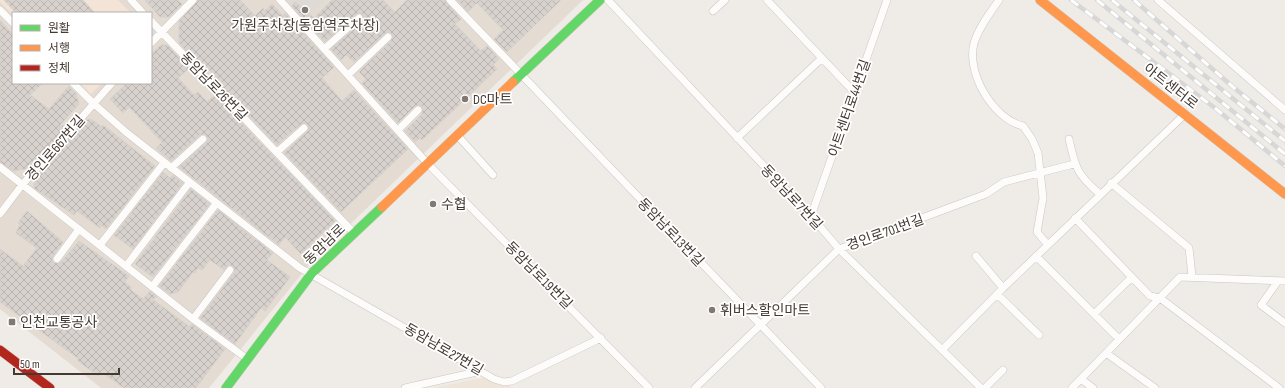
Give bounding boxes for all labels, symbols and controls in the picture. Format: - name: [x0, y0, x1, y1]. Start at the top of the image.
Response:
- marker: 가원주차장(동암역주차장): [300, 5, 310, 15]
- legend: [12, 12, 152, 84]
- place label: 가원주차장(동암역주차장): [231, 17, 379, 34]
- text: 원활: [48, 21, 70, 36]
- text: 서행: [48, 41, 70, 56]
- street label: 동암남로26번길: [177, 48, 251, 124]
- street label: 아트센터로44번길: [825, 57, 874, 159]
- street label: 아트센터로: [1140, 60, 1201, 113]
- text: 정체: [48, 61, 70, 76]
- place label: DC마트: [473, 91, 513, 108]
- marker: DC마트: [460, 94, 470, 104]
- street label: 경인로667번길: [22, 112, 89, 185]
- street label: 동암남로7번길: [757, 161, 826, 233]
- street label: 동암남로13번길: [634, 195, 707, 270]
- place label: 수협: [441, 196, 467, 213]
- marker: 수협: [428, 199, 438, 209]
- street label: 경인로701번길: [844, 211, 926, 254]
- street label: 동암남로: [300, 220, 349, 268]
- street label: 동암남로19번길: [501, 238, 576, 313]
- place label: 휘버스할인마트: [720, 302, 810, 319]
- marker: 휘버스할인마트: [707, 305, 717, 315]
- place label: 인천교통공사: [20, 314, 97, 331]
- marker: 인천교통공사: [7, 317, 17, 327]
- street label: 동암남로27번길: [401, 320, 486, 379]
- scale bar: [14, 350, 119, 376]
- text: 50 m: [20, 357, 40, 372]

